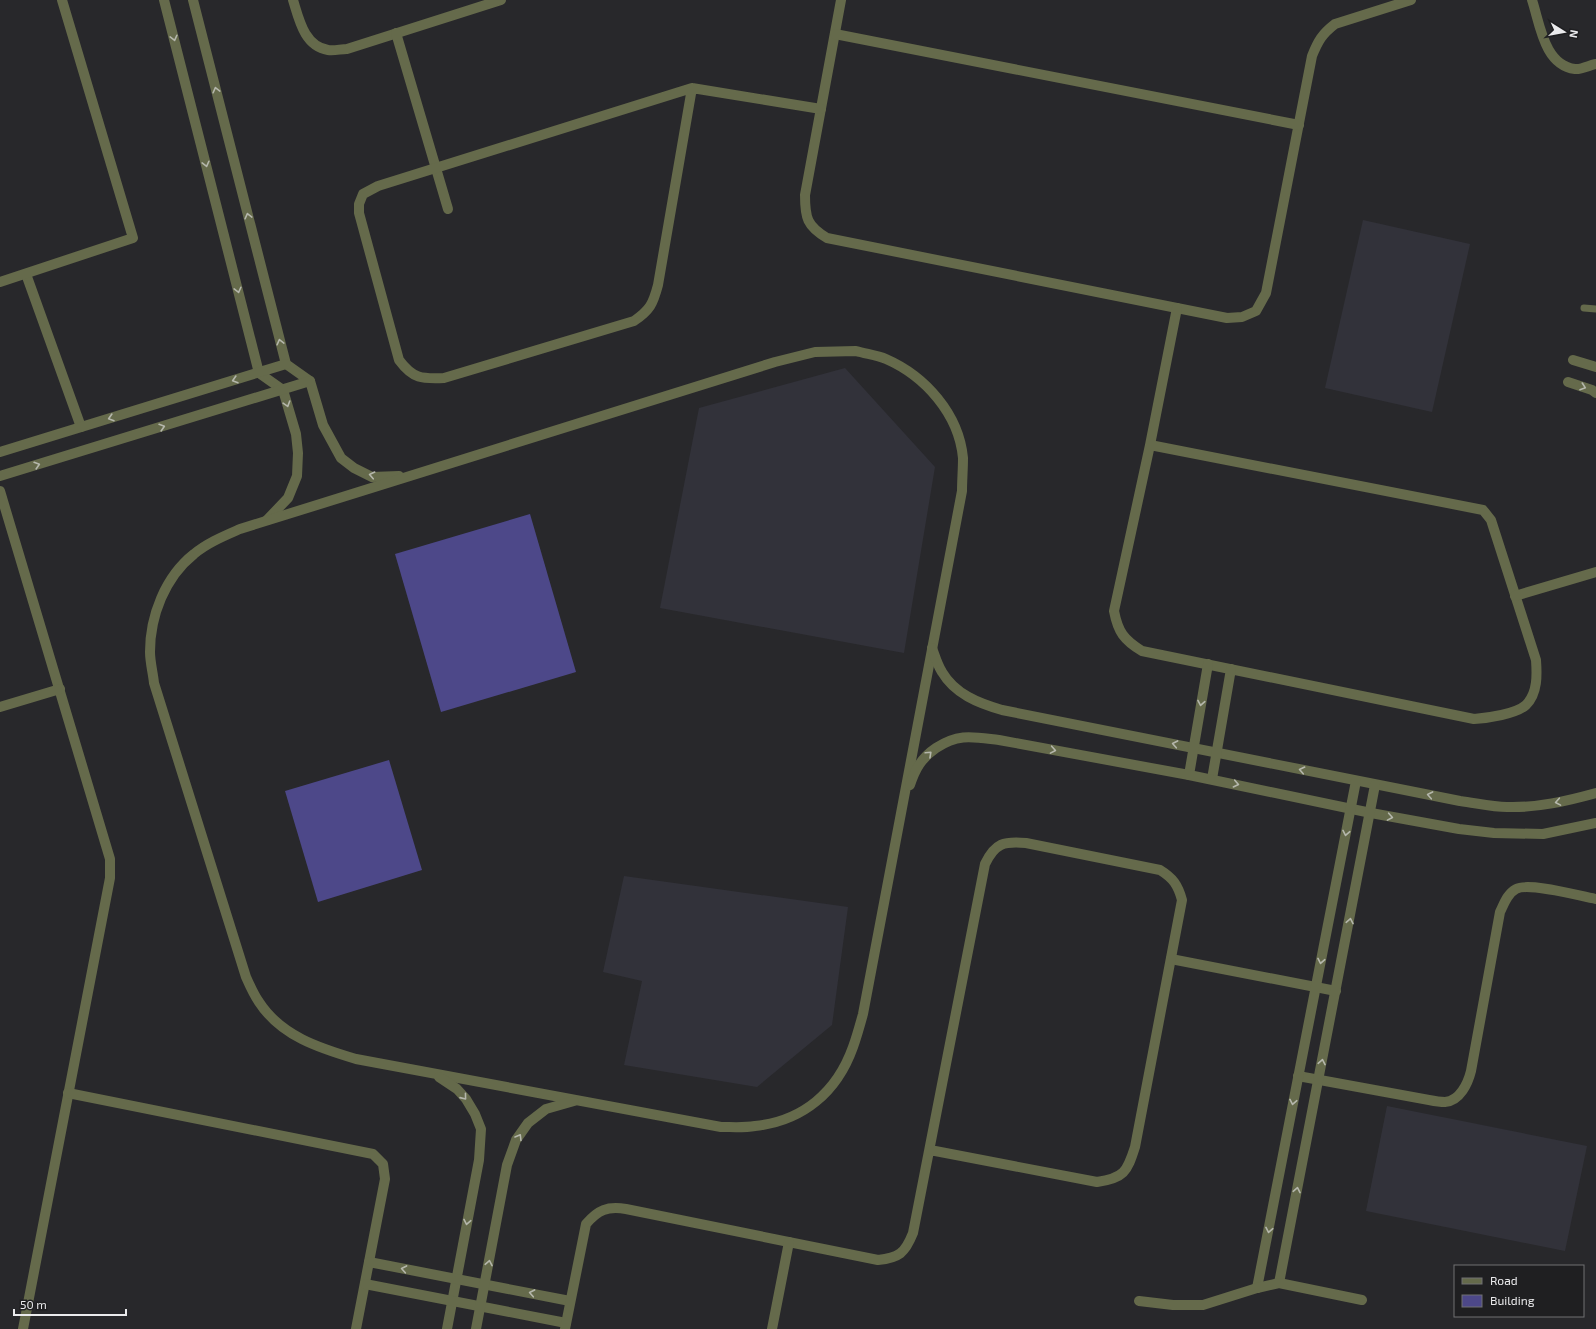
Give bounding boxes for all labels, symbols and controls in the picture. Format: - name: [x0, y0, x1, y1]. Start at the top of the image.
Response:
- north arrow: [1544, 12, 1584, 52]
- text: N: [1567, 29, 1581, 39]
- one-way arrow: [169, 34, 178, 41]
- one-way arrow: [212, 87, 221, 94]
- one-way arrow: [201, 160, 210, 167]
- one-way arrow: [244, 213, 253, 220]
- one-way arrow: [233, 286, 242, 293]
- one-way arrow: [277, 339, 285, 345]
- one-way arrow: [232, 375, 239, 384]
- one-way arrow: [1579, 382, 1586, 391]
- one-way arrow: [282, 401, 291, 408]
- one-way arrow: [108, 413, 115, 422]
- one-way arrow: [158, 423, 165, 432]
- one-way arrow: [34, 461, 41, 470]
- one-way arrow: [369, 471, 376, 480]
- one-way arrow: [1197, 699, 1206, 706]
- one-way arrow: [1171, 740, 1178, 749]
- one-way arrow: [1050, 745, 1056, 754]
- one-way arrow: [924, 752, 932, 759]
- one-way arrow: [1299, 766, 1305, 774]
- one-way arrow: [1233, 780, 1239, 788]
- one-way arrow: [1426, 792, 1433, 800]
- one-way arrow: [1555, 798, 1561, 806]
- one-way arrow: [1387, 812, 1393, 820]
- one-way arrow: [1342, 830, 1350, 836]
- one-way arrow: [1345, 918, 1353, 924]
- one-way arrow: [1317, 958, 1326, 964]
- one-way arrow: [1318, 1059, 1326, 1065]
- one-way arrow: [459, 1093, 466, 1100]
- one-way arrow: [1290, 1099, 1298, 1105]
- one-way arrow: [514, 1134, 521, 1141]
- one-way arrow: [1293, 1187, 1301, 1193]
- one-way arrow: [464, 1219, 472, 1225]
- one-way arrow: [1265, 1227, 1273, 1233]
- one-way arrow: [484, 1260, 492, 1266]
- one-way arrow: [401, 1265, 407, 1274]
- legend: [1454, 1265, 1584, 1317]
- text: Road: [1490, 1273, 1518, 1287]
- one-way arrow: [529, 1290, 535, 1298]
- scale bar: [14, 1291, 126, 1317]
- text: Building: [1490, 1293, 1535, 1307]
- text: 50 m: [20, 1297, 47, 1311]

